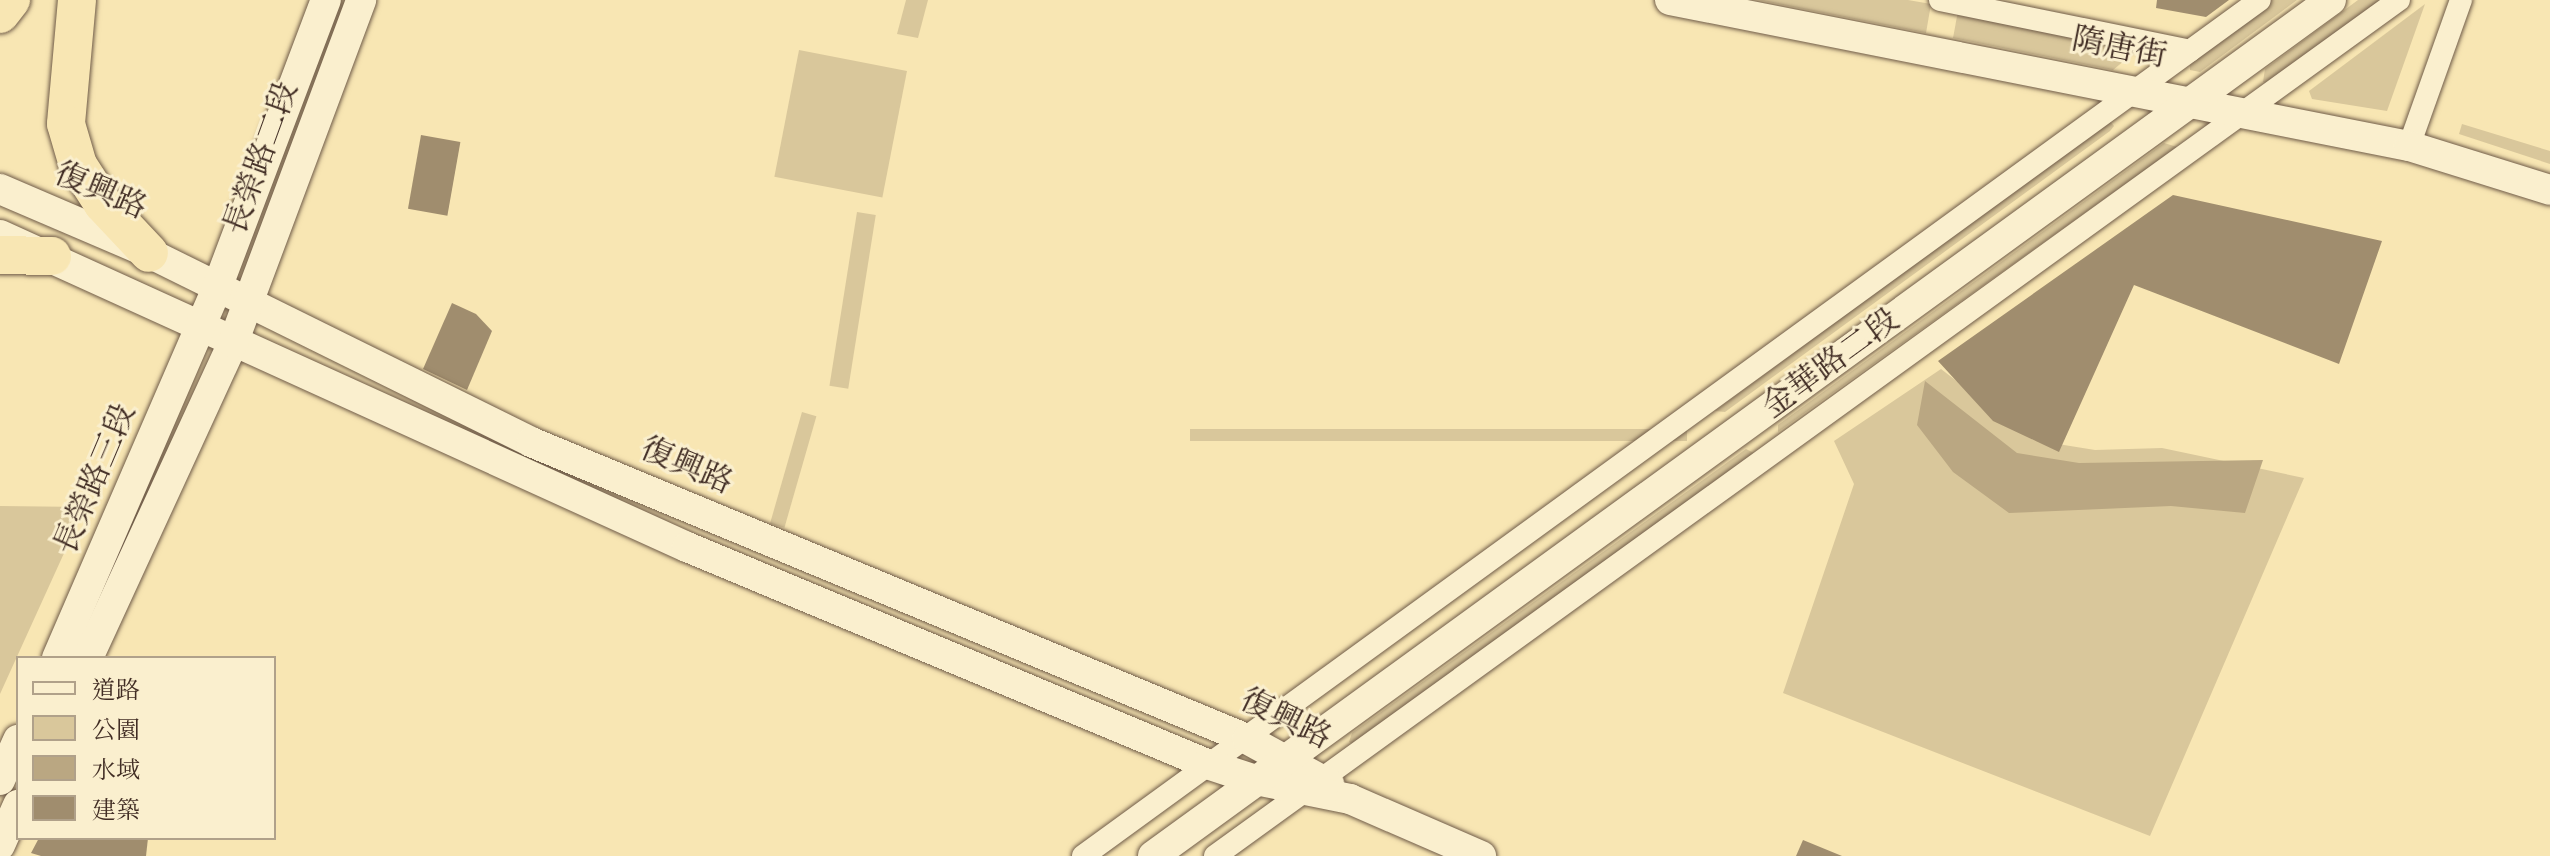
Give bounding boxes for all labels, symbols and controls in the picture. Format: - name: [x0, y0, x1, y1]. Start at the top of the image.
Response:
- street label: 隋唐街: [2068, 22, 2170, 78]
- street label: 長榮路二段: [218, 77, 308, 241]
- street label: 復興路: [48, 157, 152, 229]
- street label: 金華路二段: [1756, 302, 1908, 428]
- street label: 長榮路三段: [48, 399, 146, 561]
- street label: 復興路: [634, 432, 738, 504]
- legend: [16, 656, 276, 840]
- text: 道路: [92, 676, 140, 707]
- street label: 復興路: [1233, 683, 1337, 759]
- text: 公園: [92, 716, 140, 747]
- text: 水域: [92, 756, 140, 787]
- text: 建築: [92, 796, 140, 827]

